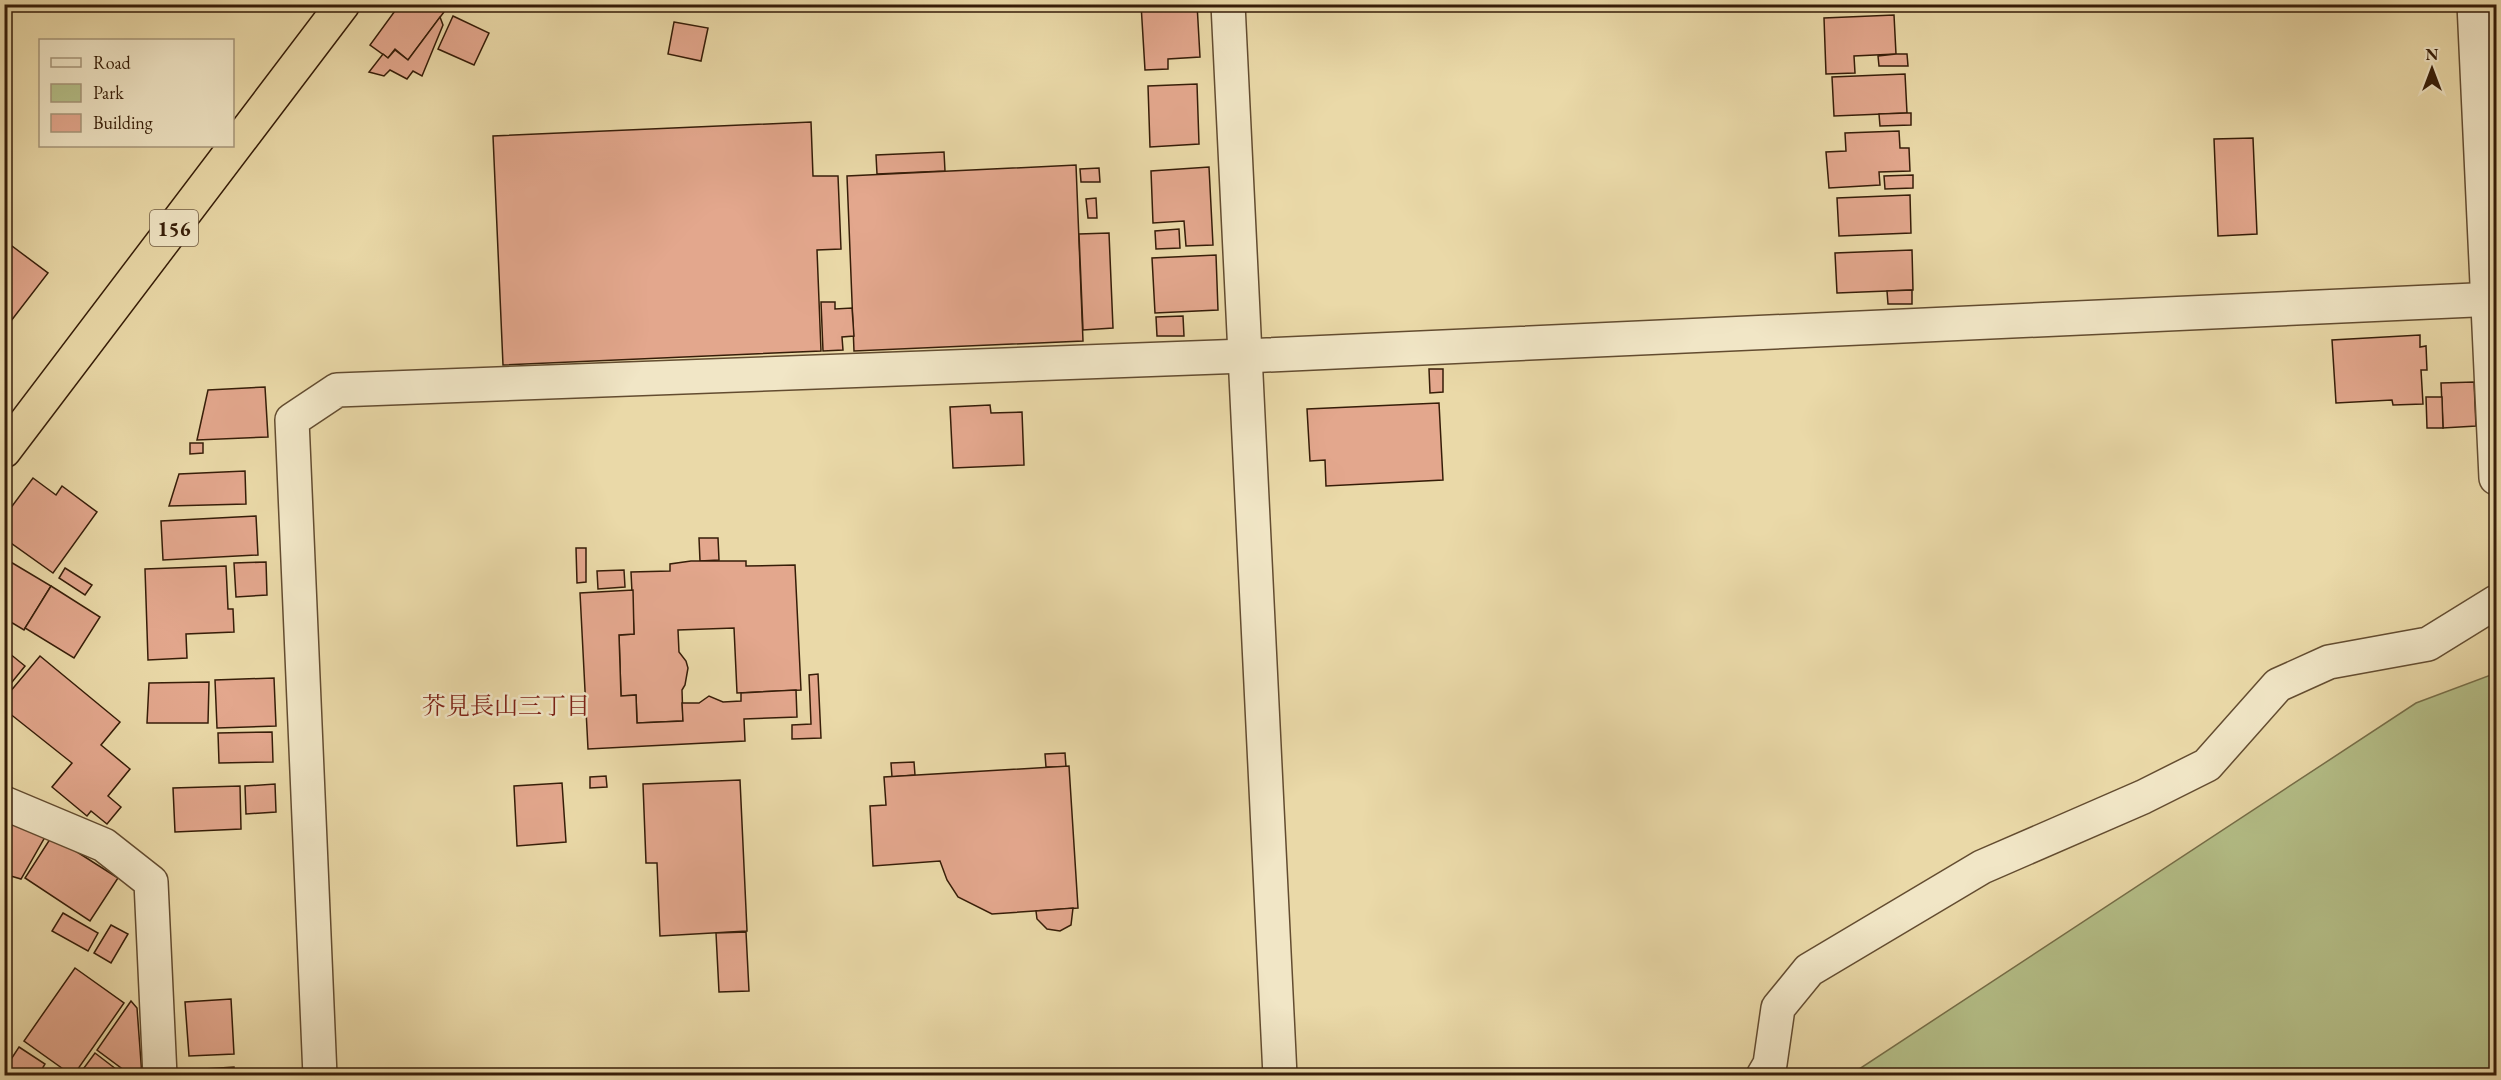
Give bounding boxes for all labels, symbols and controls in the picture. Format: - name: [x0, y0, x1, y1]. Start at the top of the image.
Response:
- legend: [39, 39, 234, 147]
- north arrow: [2402, 39, 2462, 99]
- text: N: [2426, 44, 2439, 65]
- text: Road: [93, 51, 132, 74]
- text: Park: [93, 81, 124, 104]
- text: Building: [93, 111, 153, 134]
- road number: 156: [150, 210, 198, 246]
- district label: 芥見長山三丁目: [422, 690, 590, 721]

